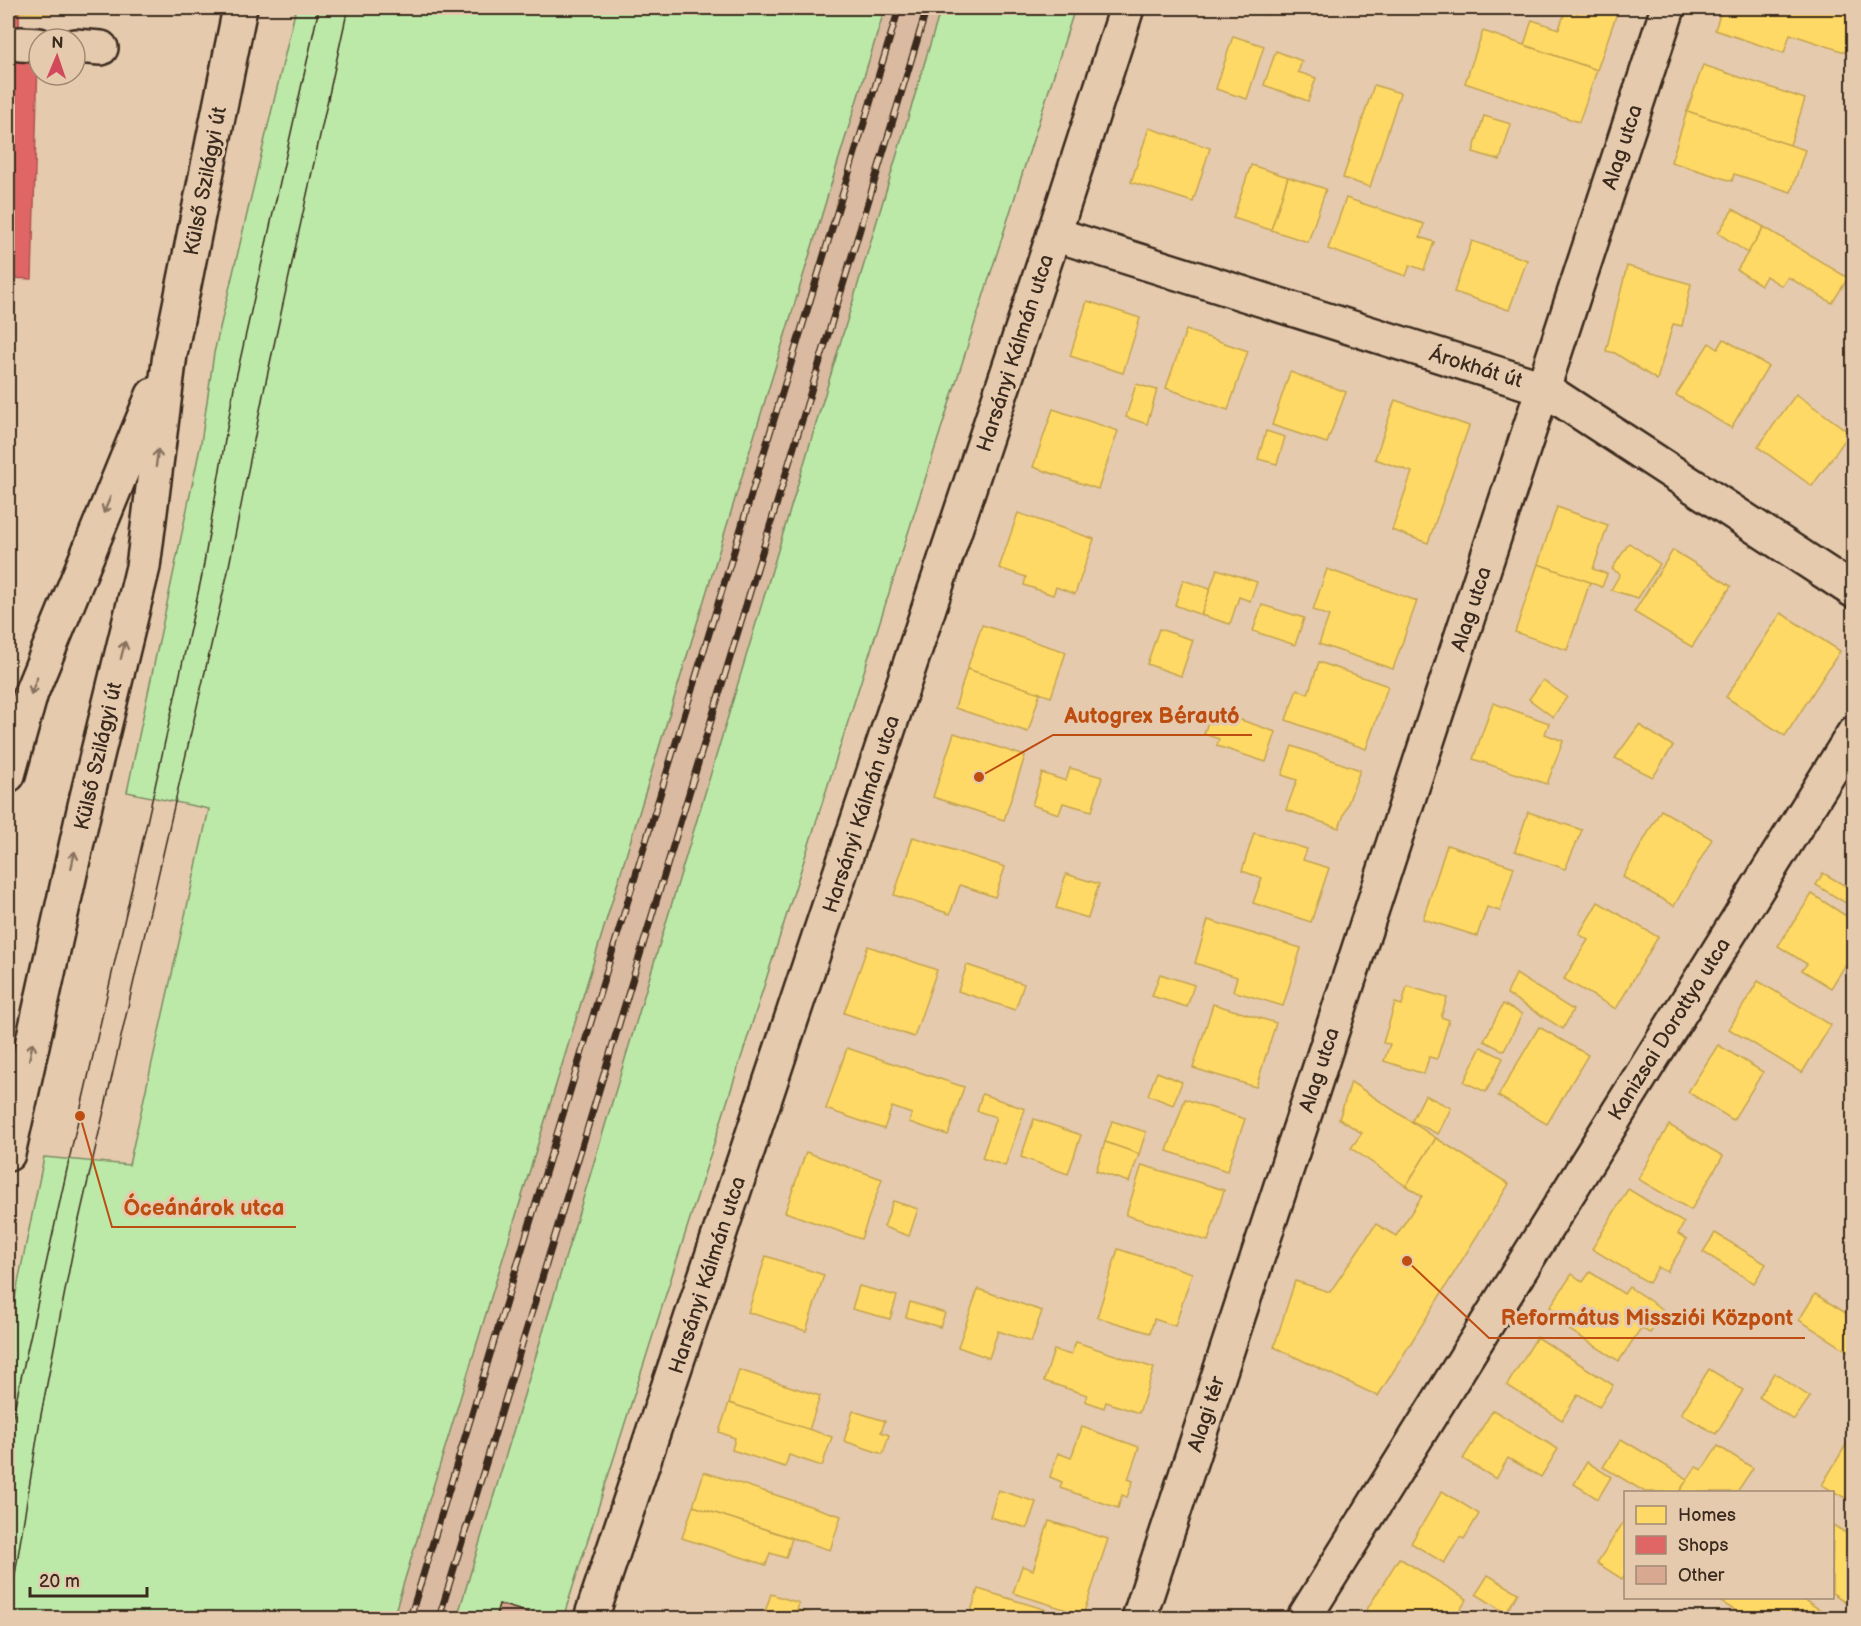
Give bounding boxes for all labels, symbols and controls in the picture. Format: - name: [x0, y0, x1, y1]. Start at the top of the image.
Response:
- north arrow: [27, 27, 87, 87]
- text: N: [51, 34, 64, 53]
- street label: Alag utca: [1597, 102, 1648, 193]
- street label: Külső Szilágyi út: [179, 104, 232, 258]
- street label: Harsányi Kálmán utca: [972, 251, 1059, 455]
- street label: Árokhát út: [1426, 341, 1526, 394]
- one-way arrow: [151, 449, 162, 469]
- one-way arrow: [101, 496, 112, 514]
- street label: Alag utca: [1446, 564, 1497, 655]
- one-way arrow: [117, 641, 129, 660]
- one-way arrow: [28, 676, 39, 695]
- street label: Külső Szilágyi út: [69, 679, 128, 833]
- callout: Autogrex Bérautó: [1053, 695, 1252, 735]
- text: Autogrex Bérautó: [1063, 703, 1240, 730]
- street label: Harsányi Kálmán utca: [818, 712, 905, 916]
- one-way arrow: [68, 851, 79, 871]
- street label: Kanizsai Dorottya utca: [1603, 933, 1736, 1125]
- street label: Alag utca: [1294, 1025, 1345, 1116]
- one-way arrow: [26, 1042, 37, 1061]
- street label: Harsányi Kálmán utca: [664, 1173, 751, 1377]
- callout: Óceánárok utca: [112, 1187, 296, 1227]
- text: Óceánárok utca: [124, 1193, 284, 1222]
- callout: Református Missziói Központ: [1489, 1298, 1805, 1338]
- text: Református Missziói Központ: [1501, 1305, 1794, 1332]
- street label: Alagi tér: [1183, 1373, 1231, 1455]
- legend: [1624, 1491, 1834, 1599]
- text: Homes: [1678, 1505, 1736, 1526]
- text: Shops: [1678, 1535, 1729, 1556]
- scale bar: [30, 1560, 147, 1598]
- text: Other: [1678, 1565, 1725, 1586]
- text: 20 m: [39, 1571, 80, 1592]

